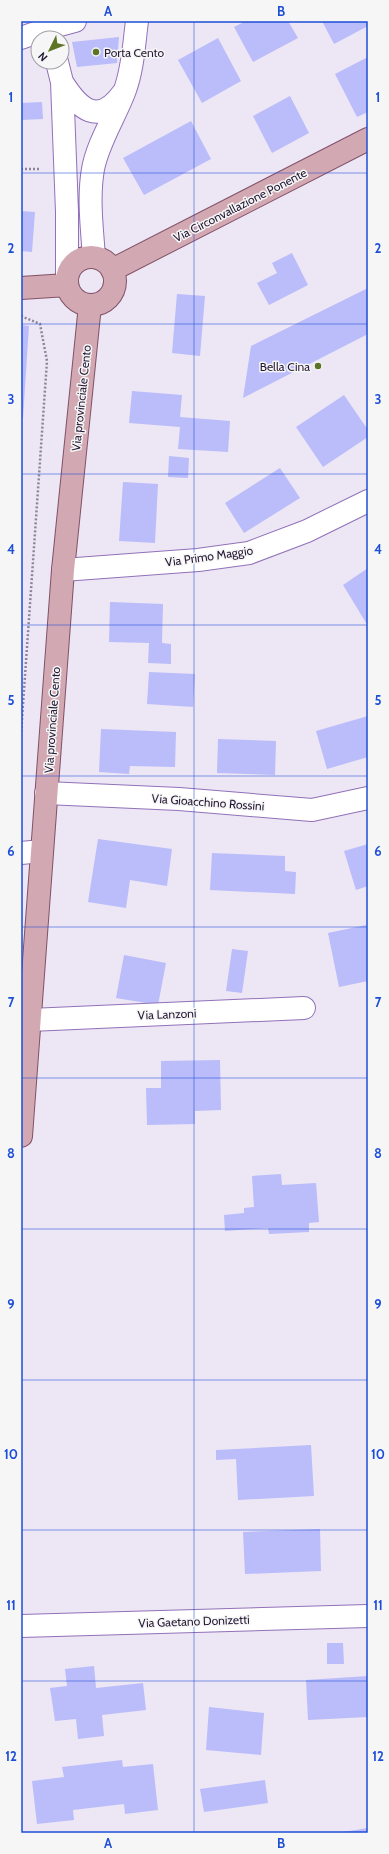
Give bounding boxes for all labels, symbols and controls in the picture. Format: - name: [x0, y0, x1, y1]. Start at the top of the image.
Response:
- text: A: [104, 3, 113, 19]
- text: B: [277, 3, 285, 19]
- north arrow: [30, 30, 70, 70]
- place label: Porta Cento: [104, 45, 165, 60]
- marker: Porta Cento: [91, 47, 101, 57]
- text: N: [35, 49, 50, 64]
- text: 1: [9, 89, 13, 105]
- text: 1: [376, 89, 380, 105]
- street label: Via Circonvallazione Ponente: [171, 165, 309, 245]
- text: 2: [8, 240, 15, 256]
- text: 2: [375, 240, 382, 256]
- street label: Via provinciale Cento: [68, 344, 94, 452]
- place label: Bella Cina: [260, 359, 310, 374]
- marker: Bella Cina: [313, 361, 323, 371]
- text: 3: [7, 391, 15, 407]
- text: 3: [374, 391, 382, 407]
- text: 4: [7, 541, 15, 557]
- text: 4: [374, 541, 382, 557]
- street label: Via Primo Maggio: [164, 542, 254, 570]
- street label: Via provinciale Cento: [41, 666, 63, 774]
- text: 5: [8, 692, 15, 708]
- text: 5: [375, 692, 382, 708]
- street label: Via Gioacchino Rossini: [151, 791, 265, 813]
- text: 6: [7, 843, 15, 859]
- text: 6: [374, 843, 382, 859]
- text: 7: [8, 994, 15, 1010]
- text: 7: [375, 994, 382, 1010]
- street label: Via Lanzoni: [137, 1005, 197, 1023]
- text: 8: [7, 1145, 15, 1161]
- text: 8: [374, 1145, 382, 1161]
- text: 9: [7, 1296, 15, 1312]
- text: 9: [374, 1296, 382, 1312]
- text: 10: [4, 1446, 18, 1462]
- text: 10: [371, 1446, 385, 1462]
- text: 11: [6, 1597, 16, 1613]
- text: 11: [373, 1597, 383, 1613]
- street label: Via Gaetano Donizetti: [138, 1612, 250, 1630]
- text: 12: [5, 1748, 17, 1764]
- text: 12: [372, 1748, 384, 1764]
- text: A: [104, 1835, 113, 1851]
- text: B: [277, 1835, 285, 1851]

